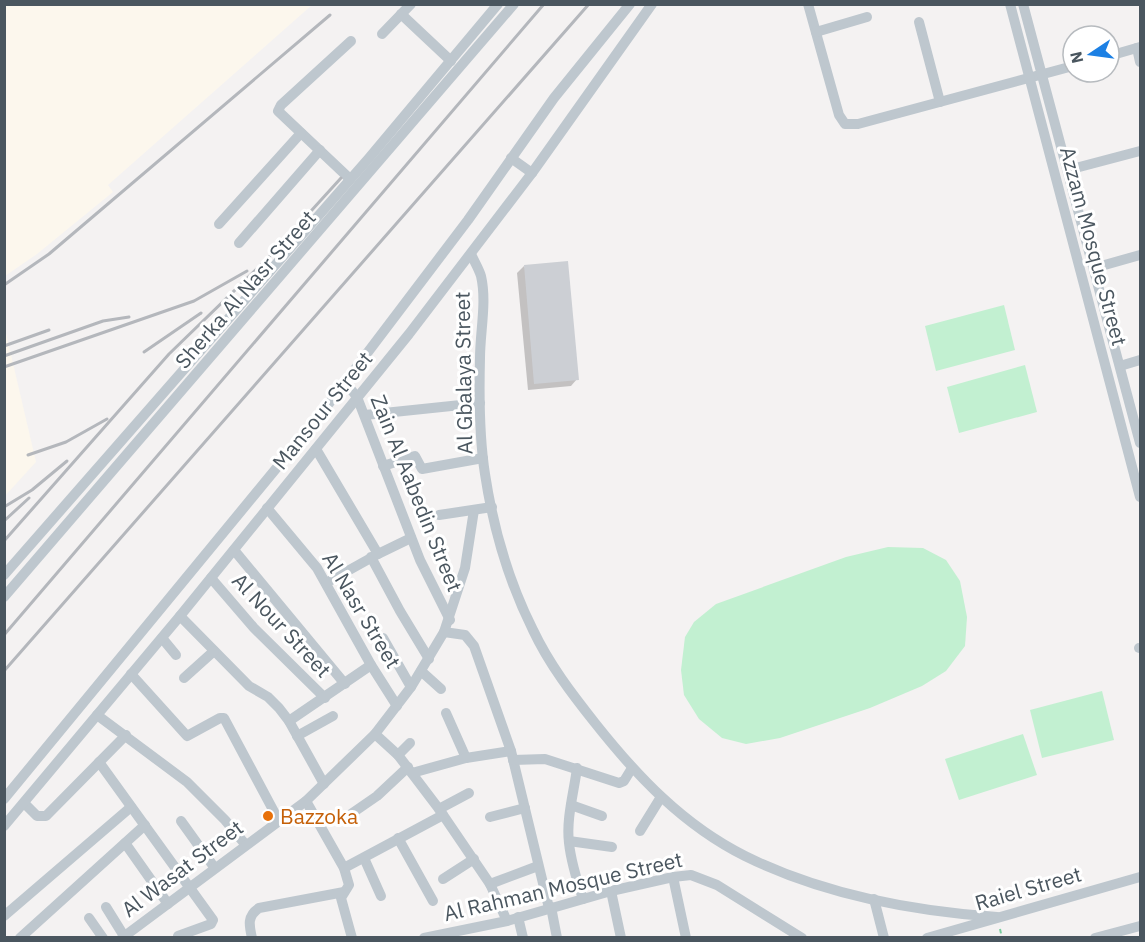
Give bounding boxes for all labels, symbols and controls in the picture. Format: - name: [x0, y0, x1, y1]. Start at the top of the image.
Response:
- north arrow: [1061, 24, 1121, 84]
- text: N: [1065, 49, 1087, 65]
- street label: Azzam Mosque Street: [1054, 143, 1134, 349]
- street label: Sherka Al Nasr Street: [168, 204, 322, 374]
- street label: Al Gbalaya Street: [448, 291, 478, 455]
- street label: Mansour Street: [266, 345, 378, 475]
- street label: Zain Al Aabedin Street: [365, 390, 469, 596]
- street label: Al Nasr Street: [316, 547, 408, 673]
- street label: Al Nour Street: [226, 567, 338, 683]
- place label: Bazzoka: [280, 802, 358, 830]
- marker: Bazzoka: [261, 809, 275, 823]
- street label: Al Wasat Street: [116, 813, 248, 923]
- street label: Al Rahman Mosque Street: [441, 845, 685, 927]
- street label: Raiel Street: [972, 859, 1084, 917]

